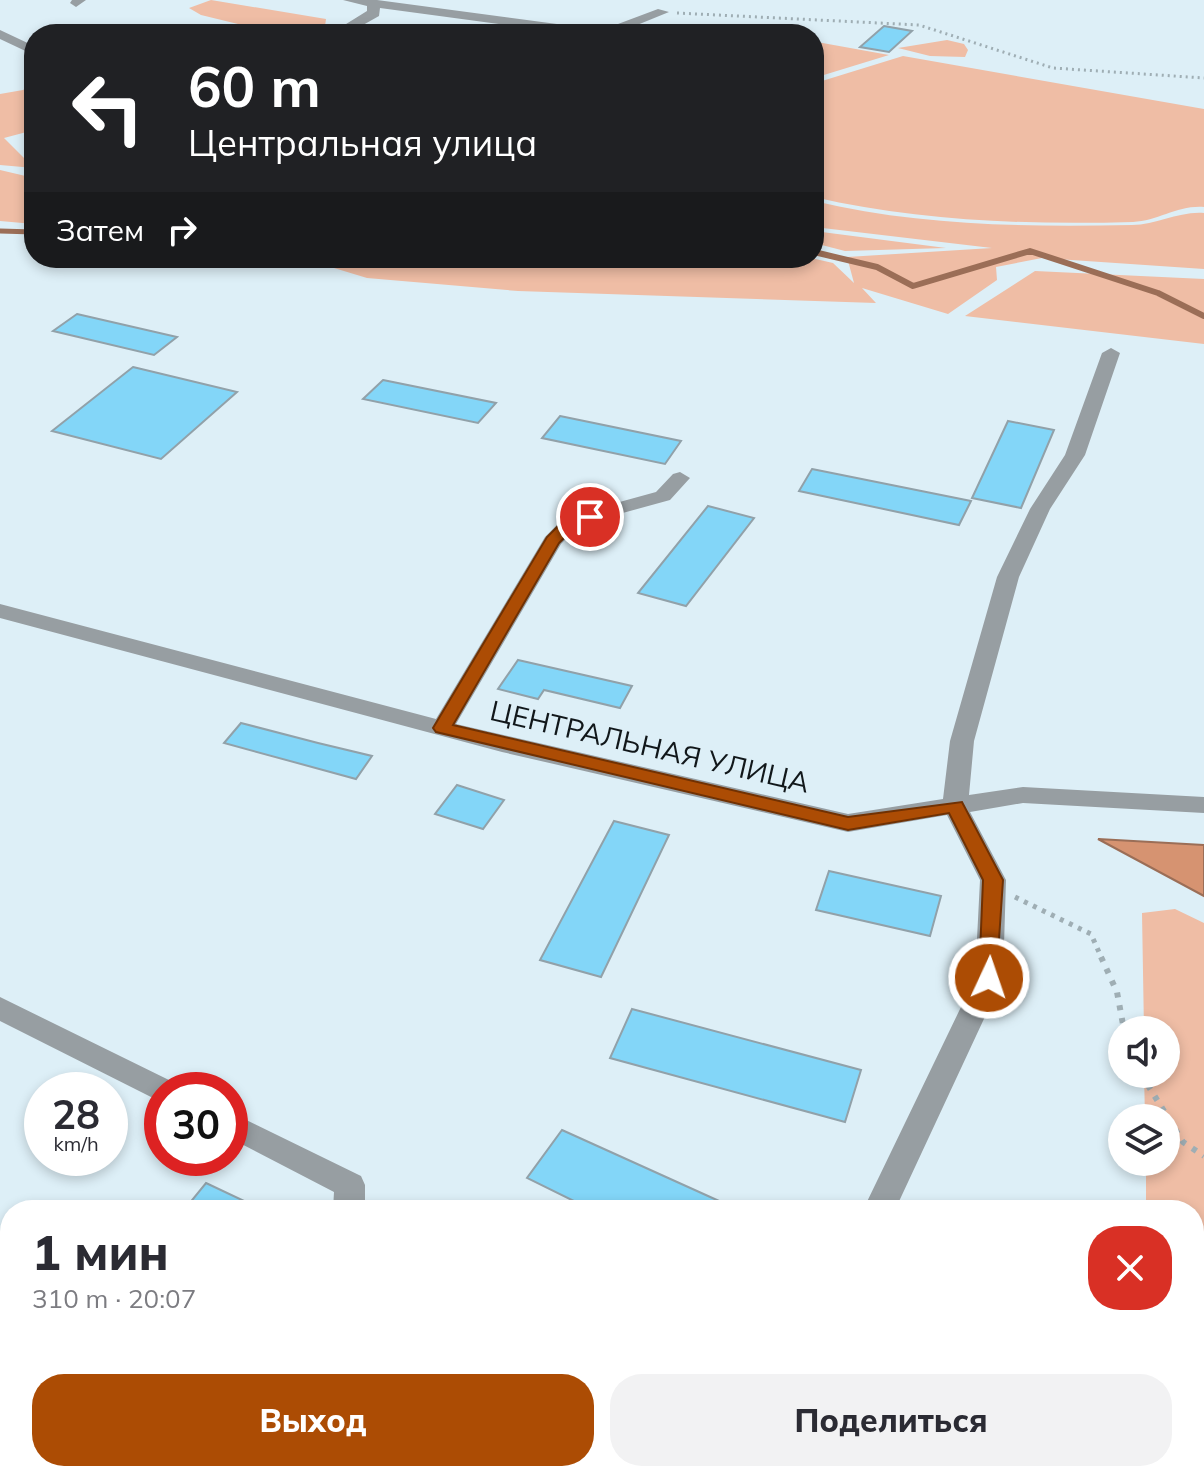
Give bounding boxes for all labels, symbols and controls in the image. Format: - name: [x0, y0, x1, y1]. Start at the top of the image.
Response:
- text: 60 m: [188, 51, 321, 121]
- icon: left: [56, 56, 160, 160]
- text: Центральная улица: [188, 120, 537, 165]
- icon: right: [160, 208, 204, 252]
- text: Затем: [56, 211, 144, 249]
- pin: [556, 483, 624, 551]
- icon: arrive: [568, 495, 612, 539]
- street label: ЦЕНТРАЛЬНАЯ УЛИЦА: [487, 692, 814, 800]
- position arrow: [947, 936, 1031, 1020]
- map controls: [1108, 1016, 1180, 1176]
- button: sound: [1108, 1016, 1180, 1088]
- speed limit sign: 30: [144, 1072, 248, 1176]
- text: 28: [52, 1089, 100, 1139]
- button: layers: [1108, 1104, 1180, 1176]
- text: km/h: [53, 1131, 99, 1156]
- text: 1 мин: [32, 1222, 169, 1282]
- button: close: [1088, 1226, 1172, 1310]
- text: 310 m · 20:07: [32, 1282, 196, 1315]
- button: Выход: [32, 1374, 594, 1466]
- button: Поделиться: [610, 1374, 1172, 1466]

